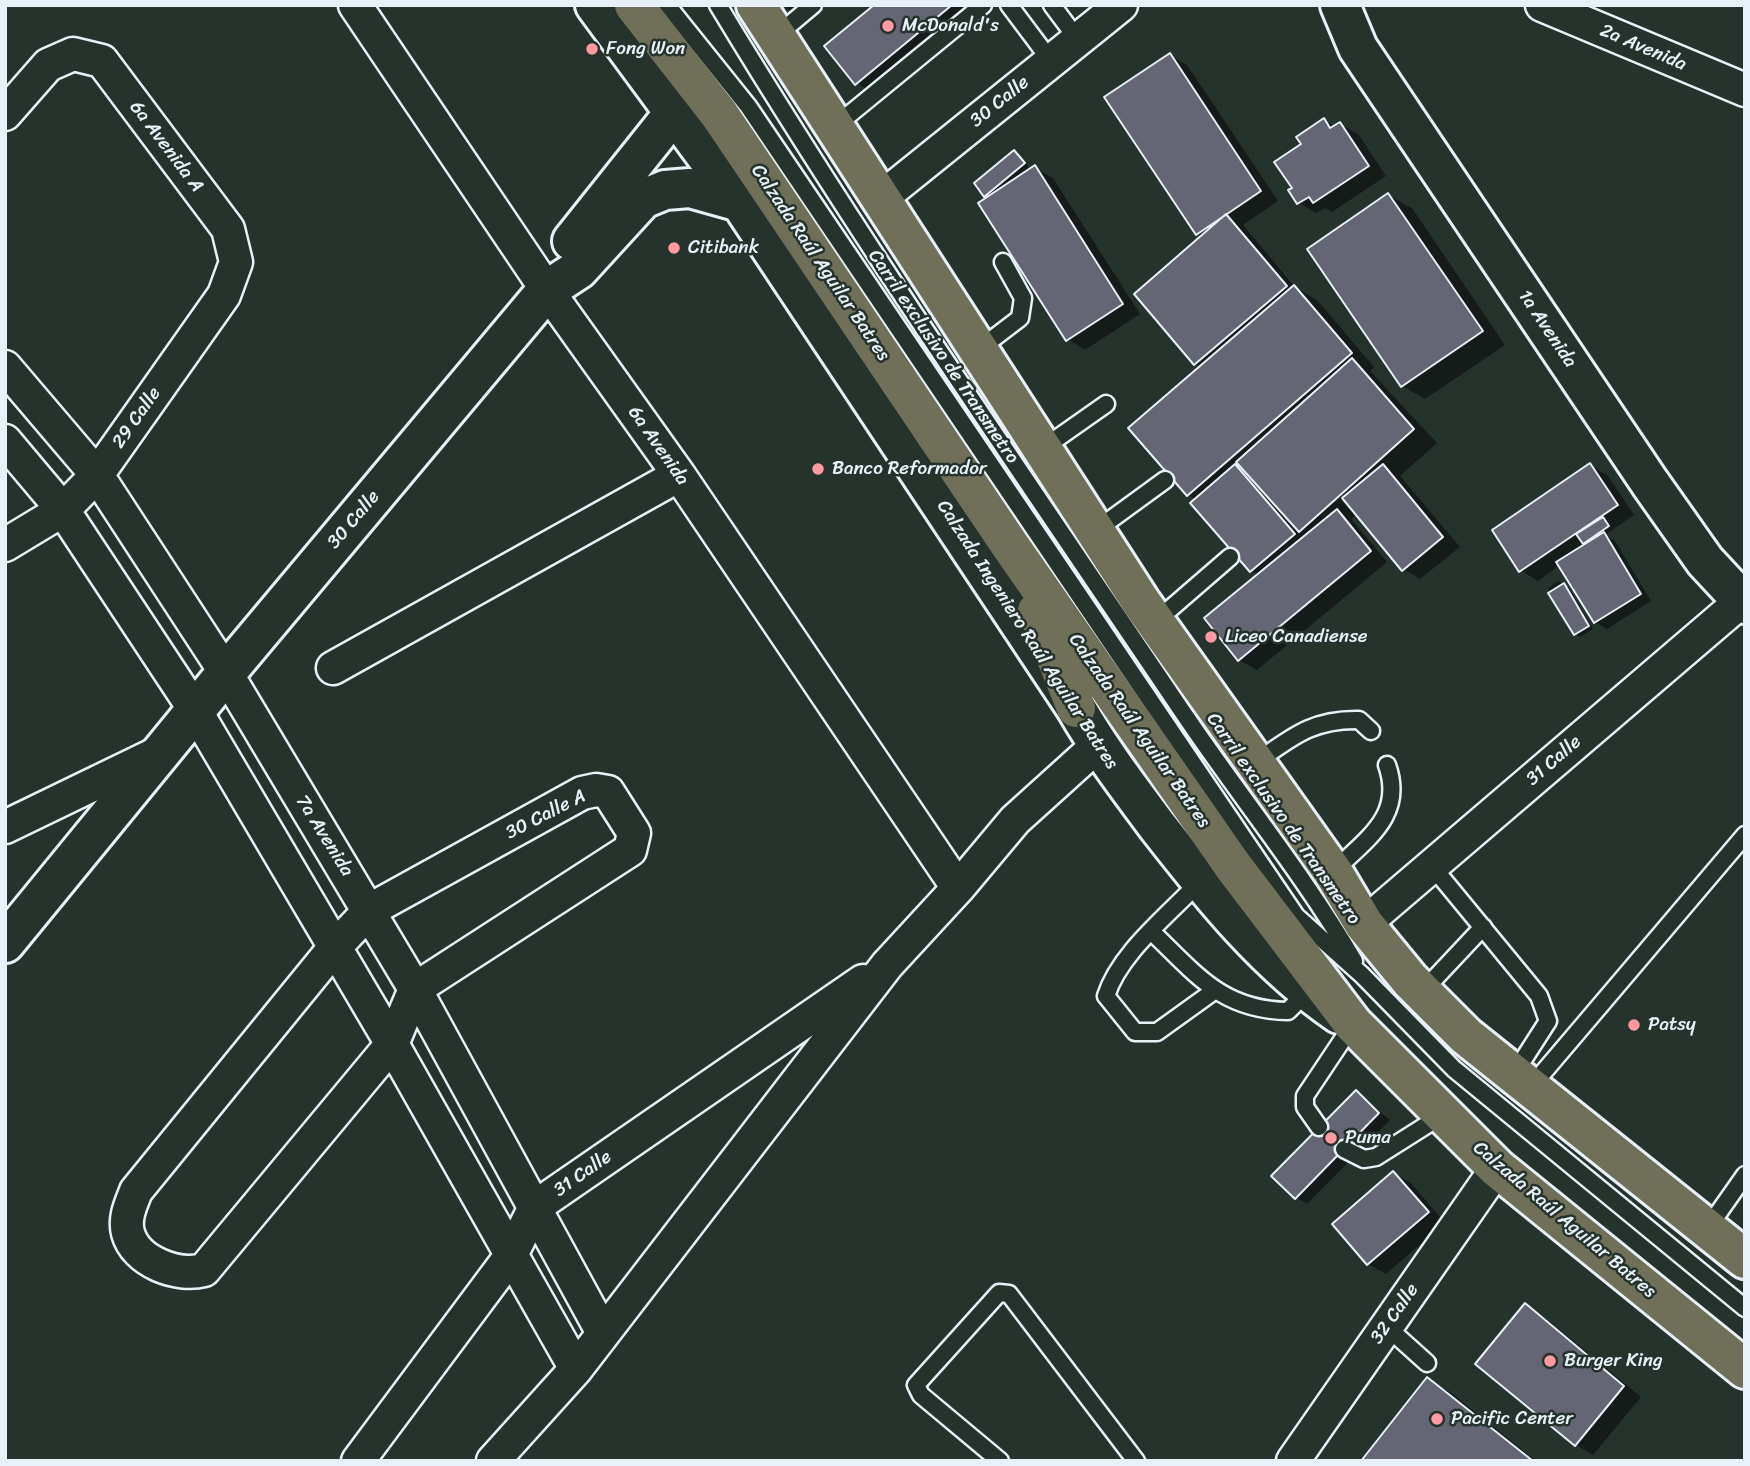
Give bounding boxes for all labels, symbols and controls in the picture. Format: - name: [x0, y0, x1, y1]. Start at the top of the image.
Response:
- place label: McDonald's: [902, 15, 999, 37]
- marker: McDonald's: [880, 18, 896, 34]
- street label: 2a Avenida: [1596, 20, 1690, 76]
- place label: Fong Won: [606, 38, 685, 60]
- marker: Fong Won: [584, 41, 600, 57]
- street label: 30 Calle: [966, 71, 1034, 133]
- street label: 6a Avenida A: [124, 97, 208, 197]
- street label: Calzada Raúl Aguilar Batres: [746, 161, 894, 365]
- place label: Citibank: [688, 237, 759, 259]
- marker: Citibank: [666, 240, 682, 256]
- street label: Carril exclusivo de Transmetro: [863, 246, 1023, 468]
- street label: 1a Avenida: [1513, 286, 1581, 372]
- street label: 29 Calle: [108, 383, 166, 453]
- street label: 6a Avenida: [622, 402, 694, 490]
- place label: Banco Reformador: [832, 458, 987, 480]
- marker: Banco Reformador: [810, 461, 826, 477]
- street label: 30 Calle: [323, 486, 385, 554]
- street label: Calzada Ingeniero Raúl Aguilar Batres: [931, 496, 1123, 774]
- place label: Liceo Canadiense: [1225, 626, 1368, 648]
- marker: Liceo Canadiense: [1203, 629, 1219, 645]
- street label: Calzada Raúl Aguilar Batres: [1063, 630, 1215, 832]
- street label: Carril exclusivo de Transmetro: [1201, 709, 1365, 929]
- street label: 31 Calle: [1522, 731, 1586, 791]
- street label: 30 Calle A: [502, 785, 590, 845]
- street label: 7a Avenida: [290, 791, 358, 881]
- place label: Patsy: [1648, 1014, 1696, 1036]
- marker: Patsy: [1626, 1017, 1642, 1033]
- place label: Puma: [1345, 1127, 1391, 1149]
- marker: Puma: [1323, 1130, 1339, 1146]
- street label: Calzada Raúl Aguilar Batres: [1468, 1137, 1660, 1303]
- street label: 31 Calle: [550, 1146, 616, 1202]
- street label: 32 Calle: [1366, 1279, 1424, 1349]
- place label: Burger King: [1564, 1350, 1663, 1372]
- marker: Burger King: [1542, 1353, 1558, 1369]
- place label: Pacific Center: [1451, 1408, 1573, 1430]
- marker: Pacific Center: [1429, 1411, 1445, 1427]

